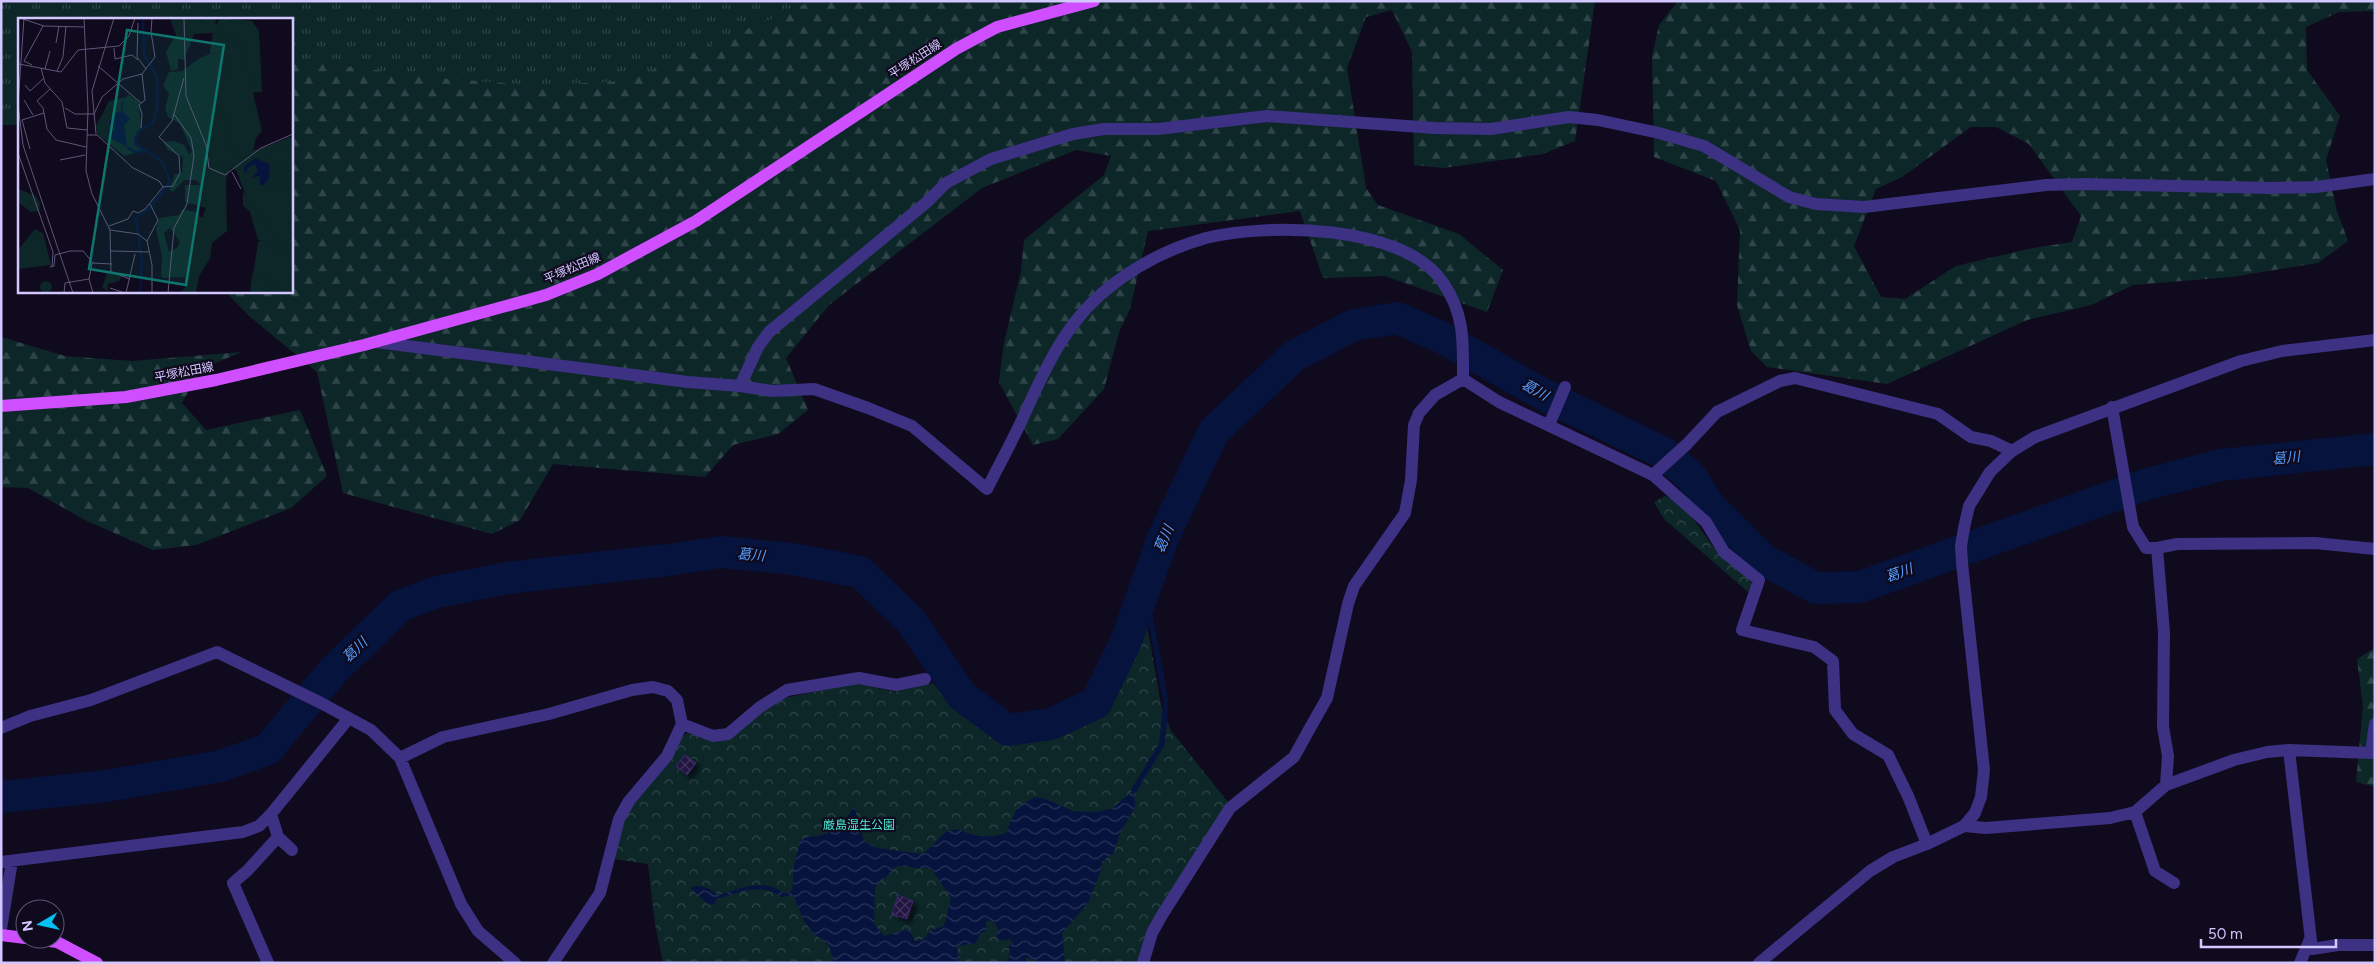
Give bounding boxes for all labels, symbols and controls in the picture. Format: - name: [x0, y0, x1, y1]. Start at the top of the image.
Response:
- inset map: [18, 18, 292, 292]
- street label: 平塚松田線: [886, 37, 944, 81]
- street label: 平塚松田線: [542, 250, 602, 286]
- street label: 平塚松田線: [153, 359, 215, 385]
- water label: 葛川: [1519, 376, 1553, 405]
- water label: 葛川: [2271, 448, 2303, 468]
- water label: 葛川: [1151, 521, 1178, 555]
- water label: 葛川: [736, 545, 768, 565]
- water label: 葛川: [1883, 560, 1917, 586]
- water label: 葛川: [339, 633, 372, 666]
- park label: 厳島湿生公園: [823, 818, 895, 832]
- north arrow: [15, 899, 65, 949]
- scale bar: [2201, 916, 2336, 948]
- text: N: [18, 919, 37, 933]
- text: 50 m: [2208, 925, 2243, 943]

